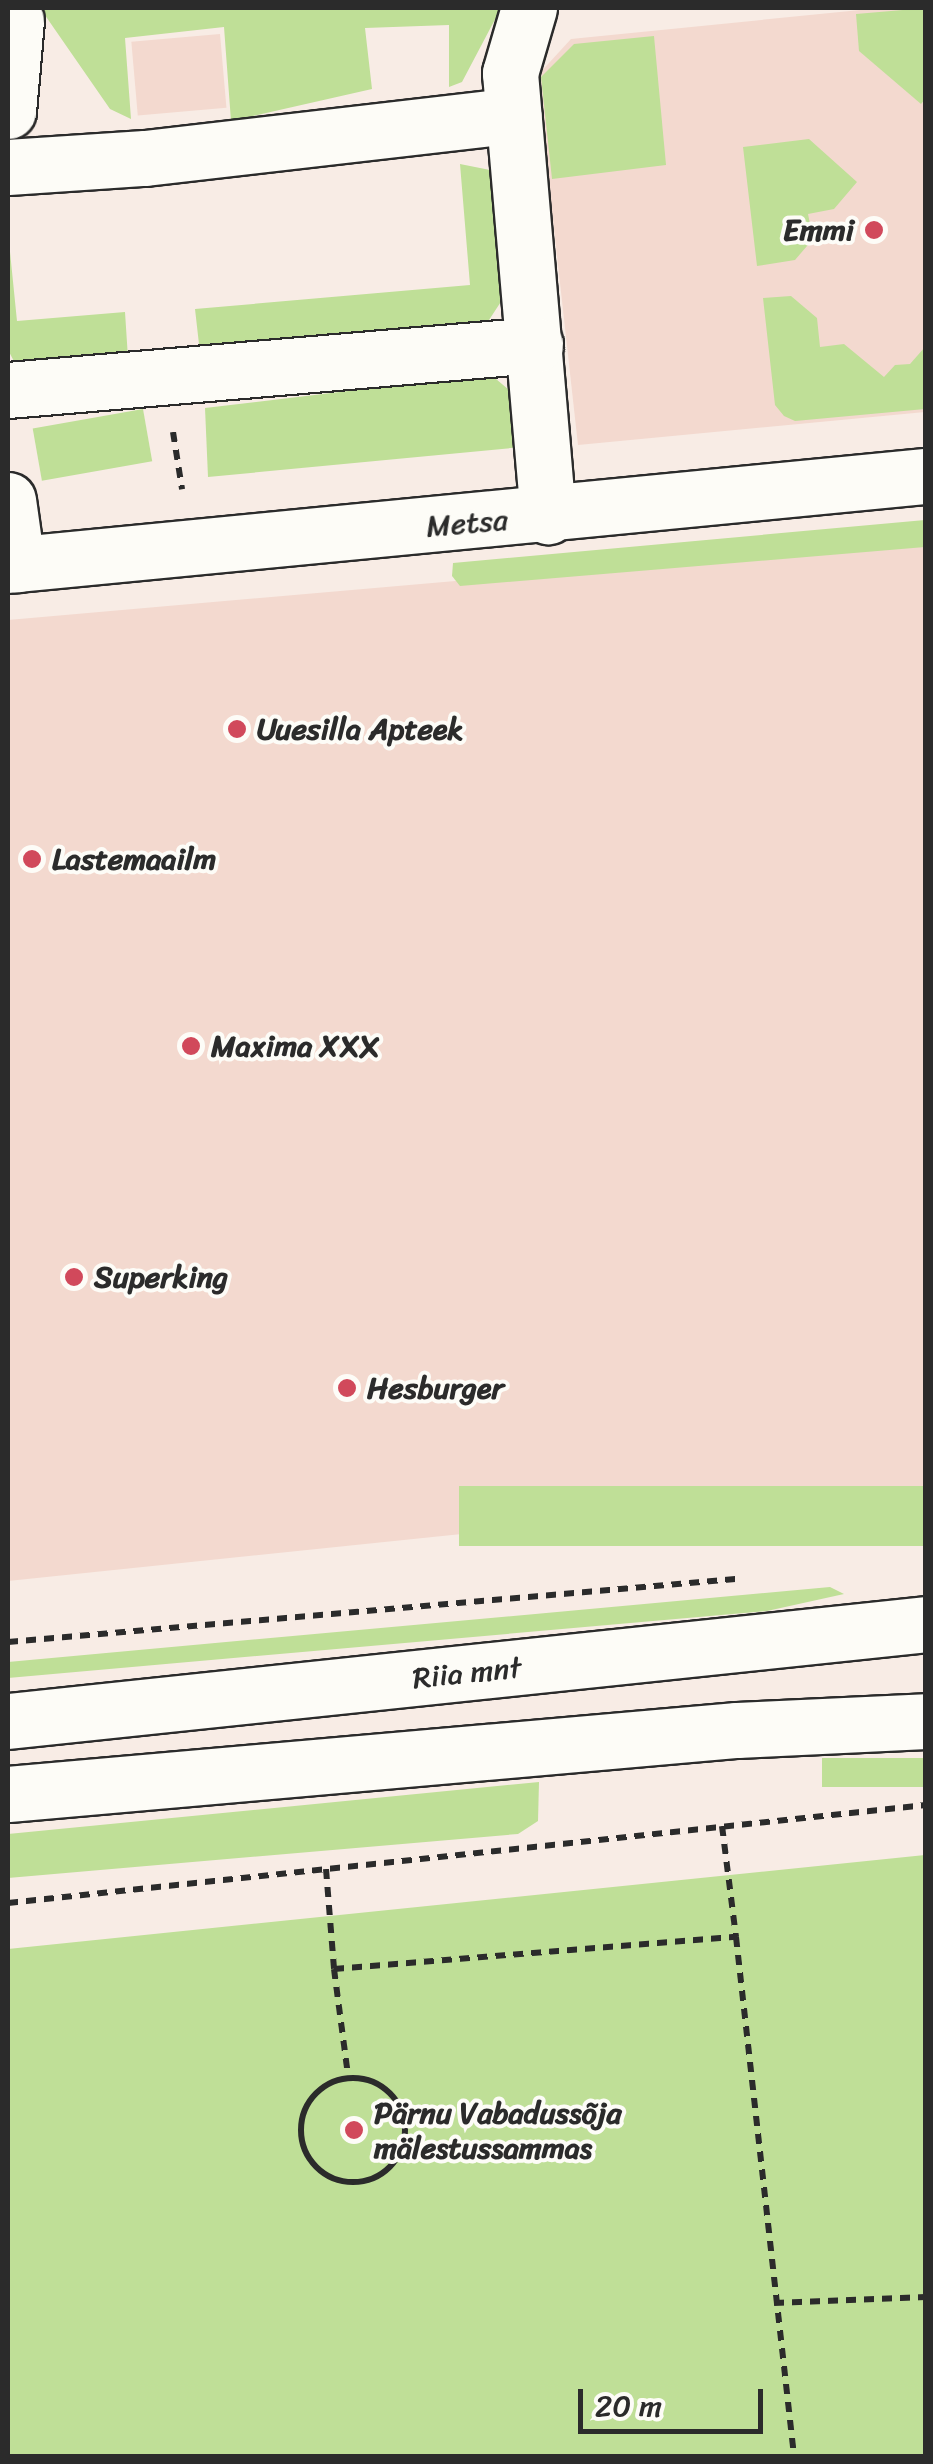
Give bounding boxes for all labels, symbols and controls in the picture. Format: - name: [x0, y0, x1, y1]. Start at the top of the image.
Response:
- place label: Emmi: [783, 212, 854, 248]
- marker: Emmi: [863, 219, 885, 241]
- street label: Metsa: [425, 502, 509, 544]
- place label: Uuesilla Apteek: [257, 711, 464, 747]
- marker: Uuesilla Apteek: [226, 718, 248, 740]
- place label: Lastemaailm: [52, 841, 216, 877]
- marker: Lastemaailm: [21, 848, 43, 870]
- place label: Maxima XXX: [211, 1028, 379, 1064]
- marker: Maxima XXX: [180, 1035, 202, 1057]
- place label: Superking: [94, 1259, 228, 1295]
- marker: Superking: [63, 1266, 85, 1288]
- place label: Hesburger: [367, 1370, 504, 1406]
- marker: Hesburger: [336, 1377, 358, 1399]
- street label: Riia mnt: [411, 1649, 523, 1697]
- place label: Pärnu Vabadussõja mälestussammas: [374, 2095, 620, 2166]
- marker: Pärnu Vabadussõja mälestussammas: [343, 2119, 365, 2141]
- scale bar: [583, 2369, 768, 2431]
- text: 20 m: [595, 2379, 662, 2433]

